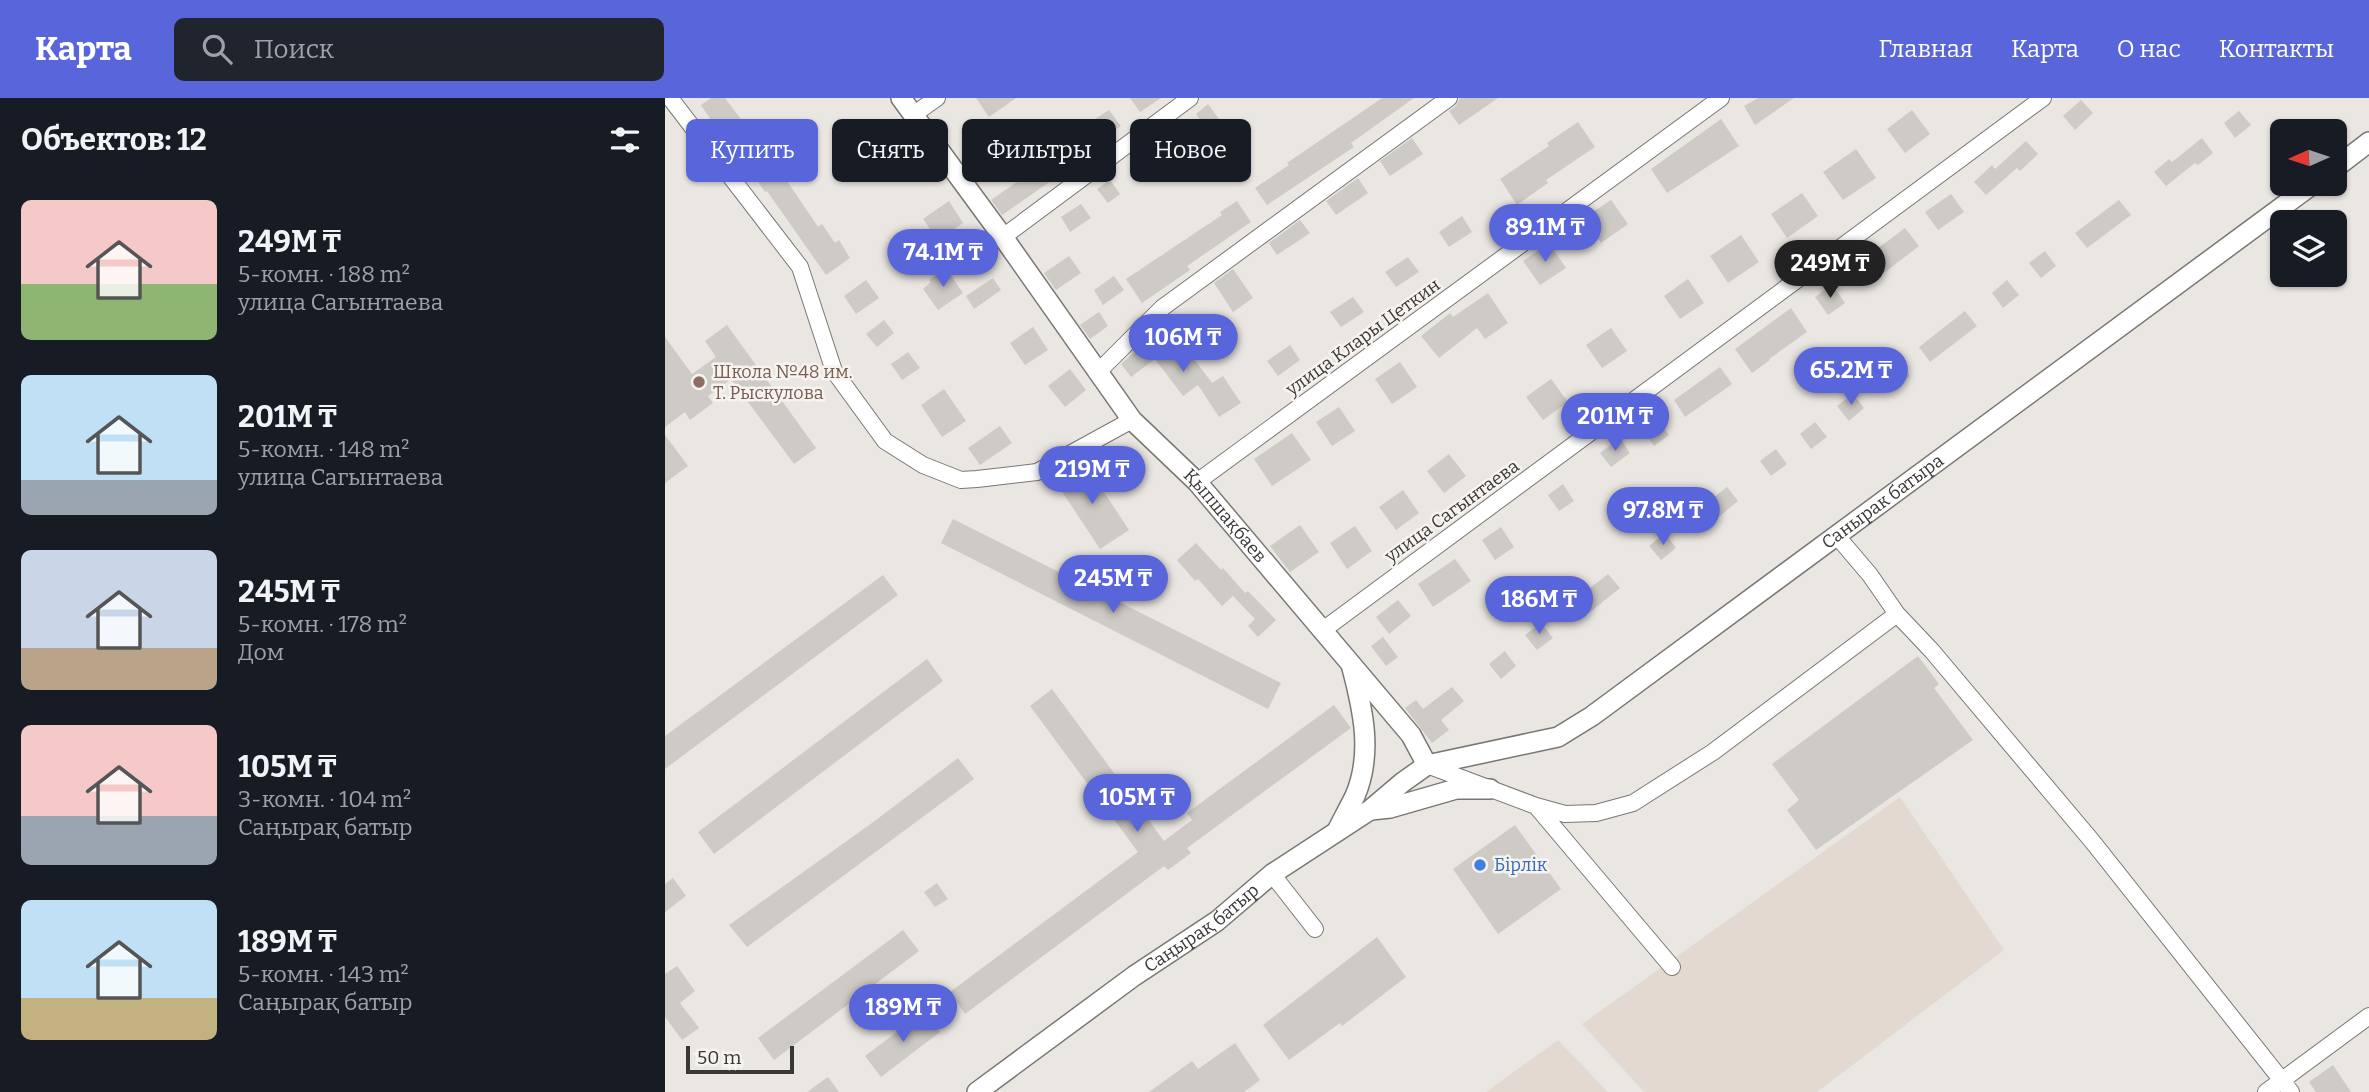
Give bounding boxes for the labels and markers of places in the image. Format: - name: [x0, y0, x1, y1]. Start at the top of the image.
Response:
- pin: 89.1M ₸: [1480, 204, 1610, 264]
- pin: 74.1M ₸: [878, 230, 1008, 289]
- pin: 249M ₸: [1773, 240, 1887, 300]
- pin: 106M ₸: [1126, 314, 1240, 374]
- pin: 65.2M ₸: [1786, 348, 1916, 407]
- place label: Школа №48 им. Т. Рыскулова: [713, 361, 853, 404]
- marker: Школа №48 им. Т. Рыскулова: [691, 374, 707, 390]
- pin: 201M ₸: [1558, 394, 1672, 453]
- pin: 219M ₸: [1035, 446, 1149, 506]
- pin: 97.8M ₸: [1598, 488, 1728, 547]
- pin: 245M ₸: [1056, 556, 1170, 615]
- pin: 186M ₸: [1482, 576, 1596, 636]
- pin: 105M ₸: [1080, 774, 1194, 834]
- place label: Бірлік: [1494, 854, 1548, 876]
- marker: Бірлік: [1472, 857, 1488, 873]
- pin: 189M ₸: [846, 984, 960, 1044]

